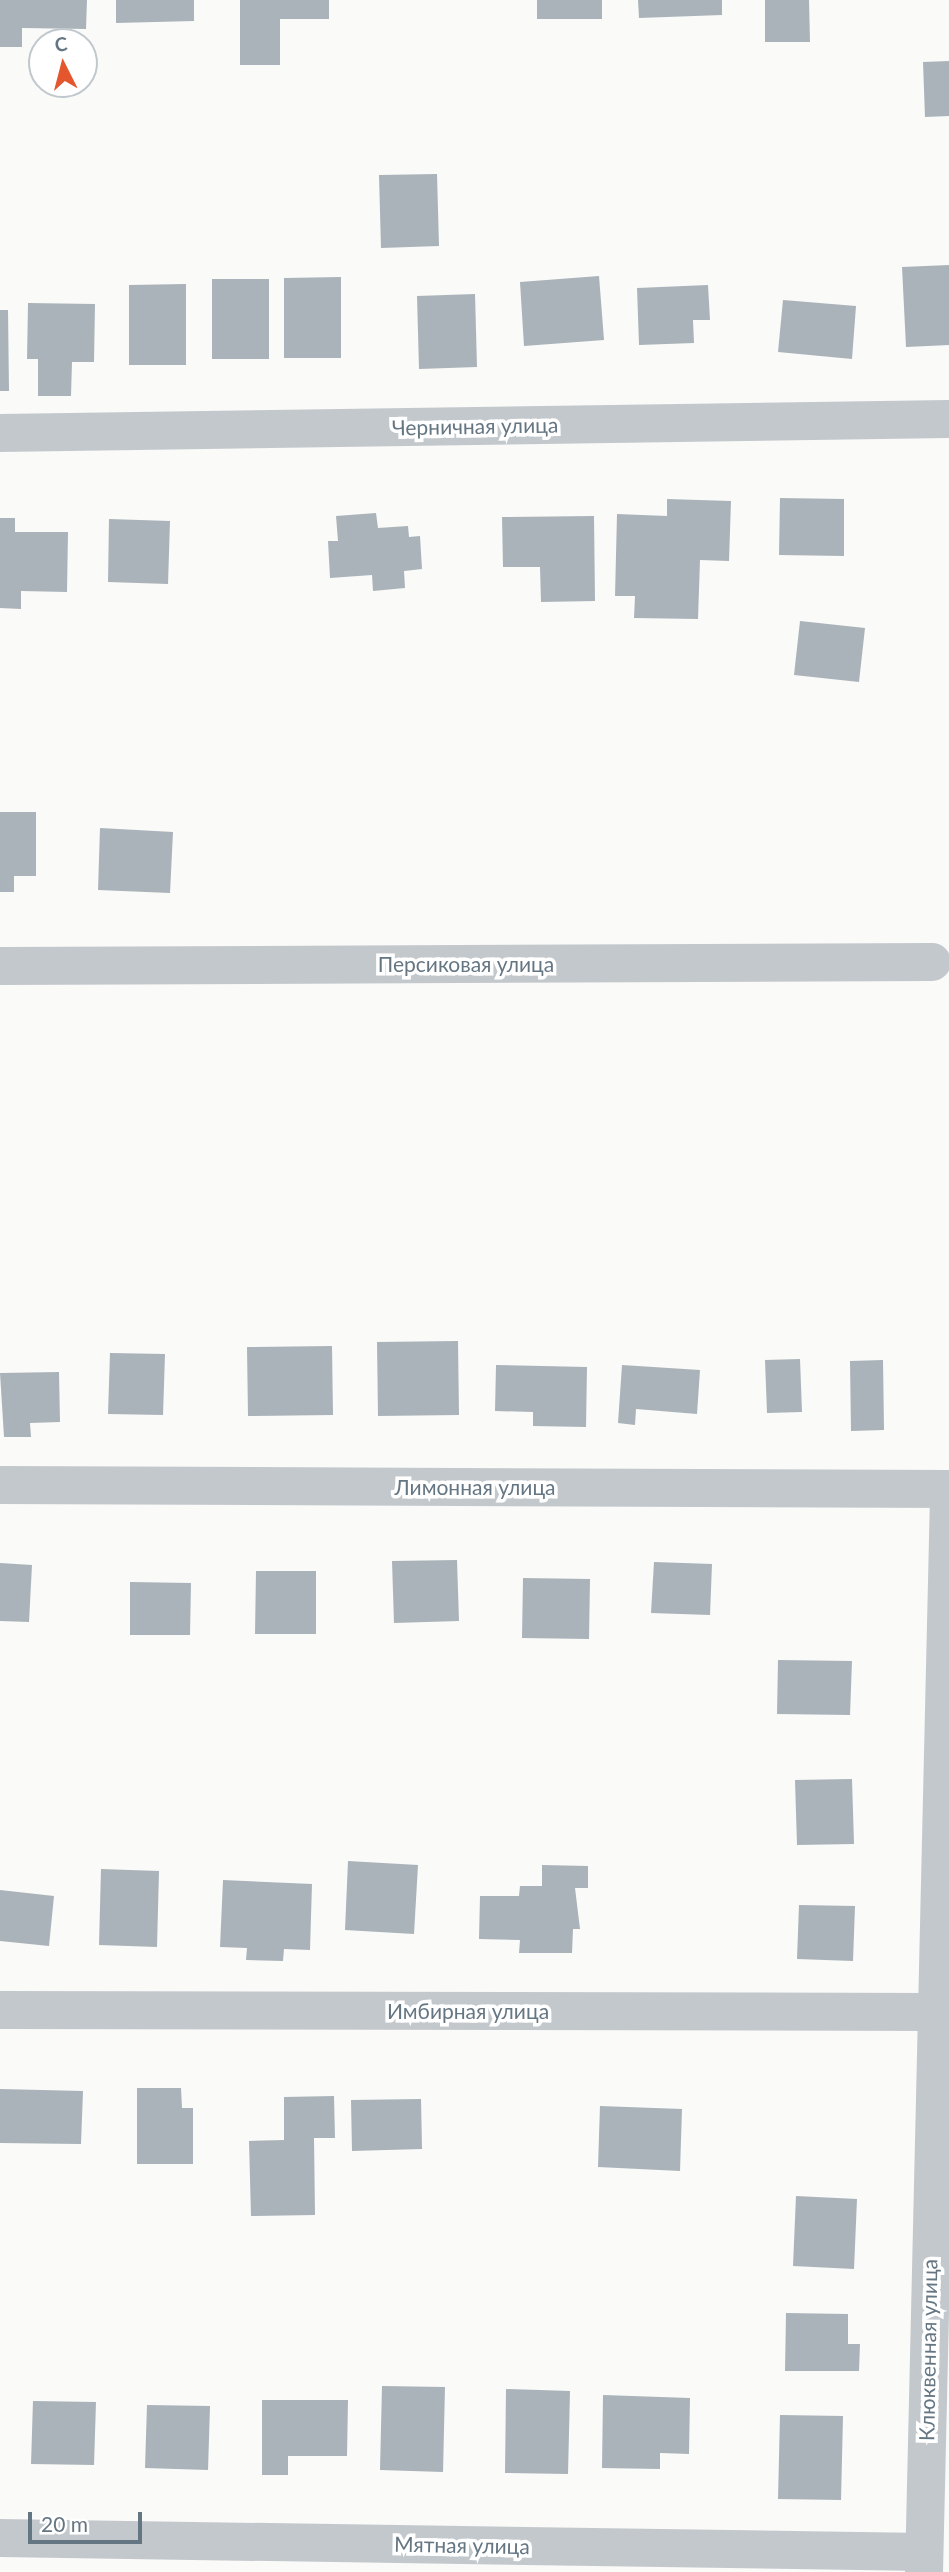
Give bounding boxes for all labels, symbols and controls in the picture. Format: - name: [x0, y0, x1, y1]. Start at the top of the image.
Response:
- north arrow: [28, 28, 98, 98]
- text: С: [53, 32, 68, 56]
- street label: Черничная улица: [392, 412, 558, 440]
- street label: Персиковая улица: [378, 951, 554, 977]
- street label: Лимонная улица: [394, 1474, 556, 1500]
- street label: Имбирная улица: [387, 1998, 549, 2024]
- street label: Клюквенная улица: [914, 2259, 942, 2441]
- scale bar: [32, 2498, 145, 2542]
- text: 20 m: [41, 2511, 88, 2536]
- street label: Мятная улица: [394, 2531, 530, 2559]

